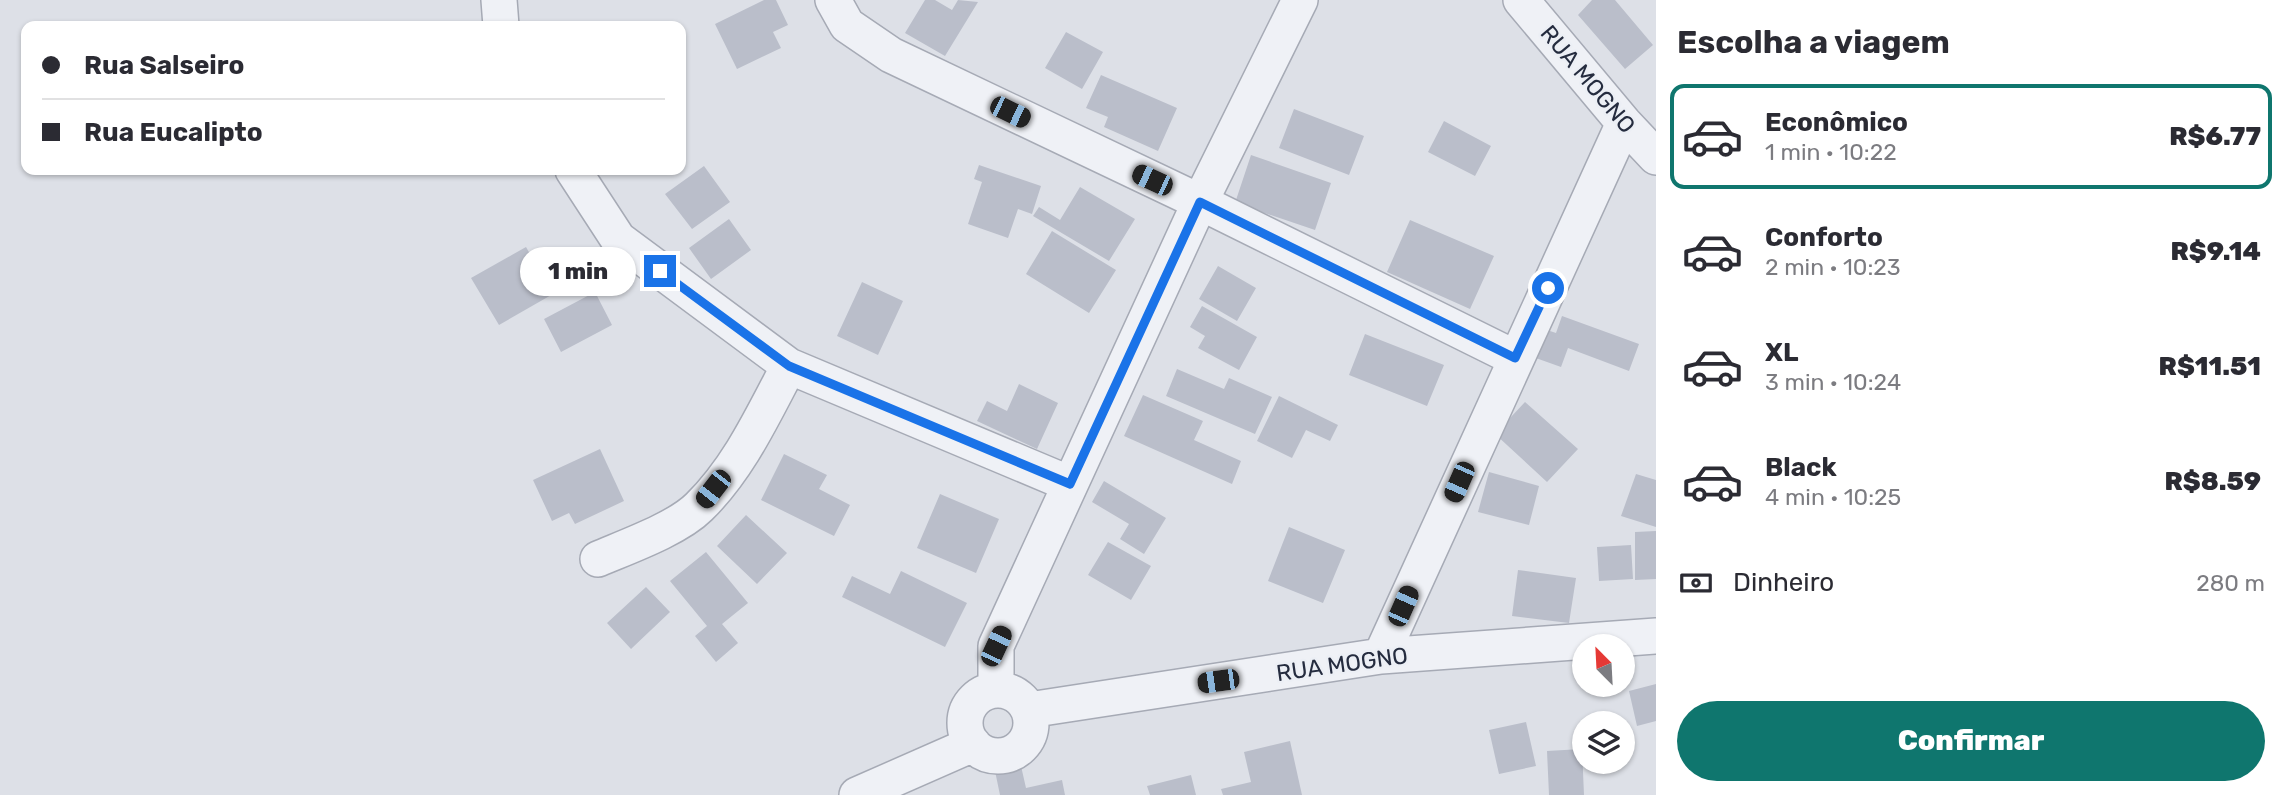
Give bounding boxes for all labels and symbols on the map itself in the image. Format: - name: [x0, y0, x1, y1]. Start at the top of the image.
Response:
- street label: RUA MOGNO: [1535, 19, 1641, 139]
- car: [987, 93, 1034, 131]
- car: [1129, 162, 1176, 198]
- callout: 1 min: [520, 246, 636, 296]
- route end: [644, 255, 676, 287]
- route start: [1532, 272, 1564, 304]
- car: [1441, 459, 1478, 505]
- car: [692, 466, 735, 512]
- car: [1385, 583, 1422, 629]
- car: [978, 623, 1015, 669]
- north arrow: [1572, 634, 1634, 696]
- street label: RUA MOGNO: [1275, 641, 1409, 687]
- car: [1196, 668, 1241, 694]

